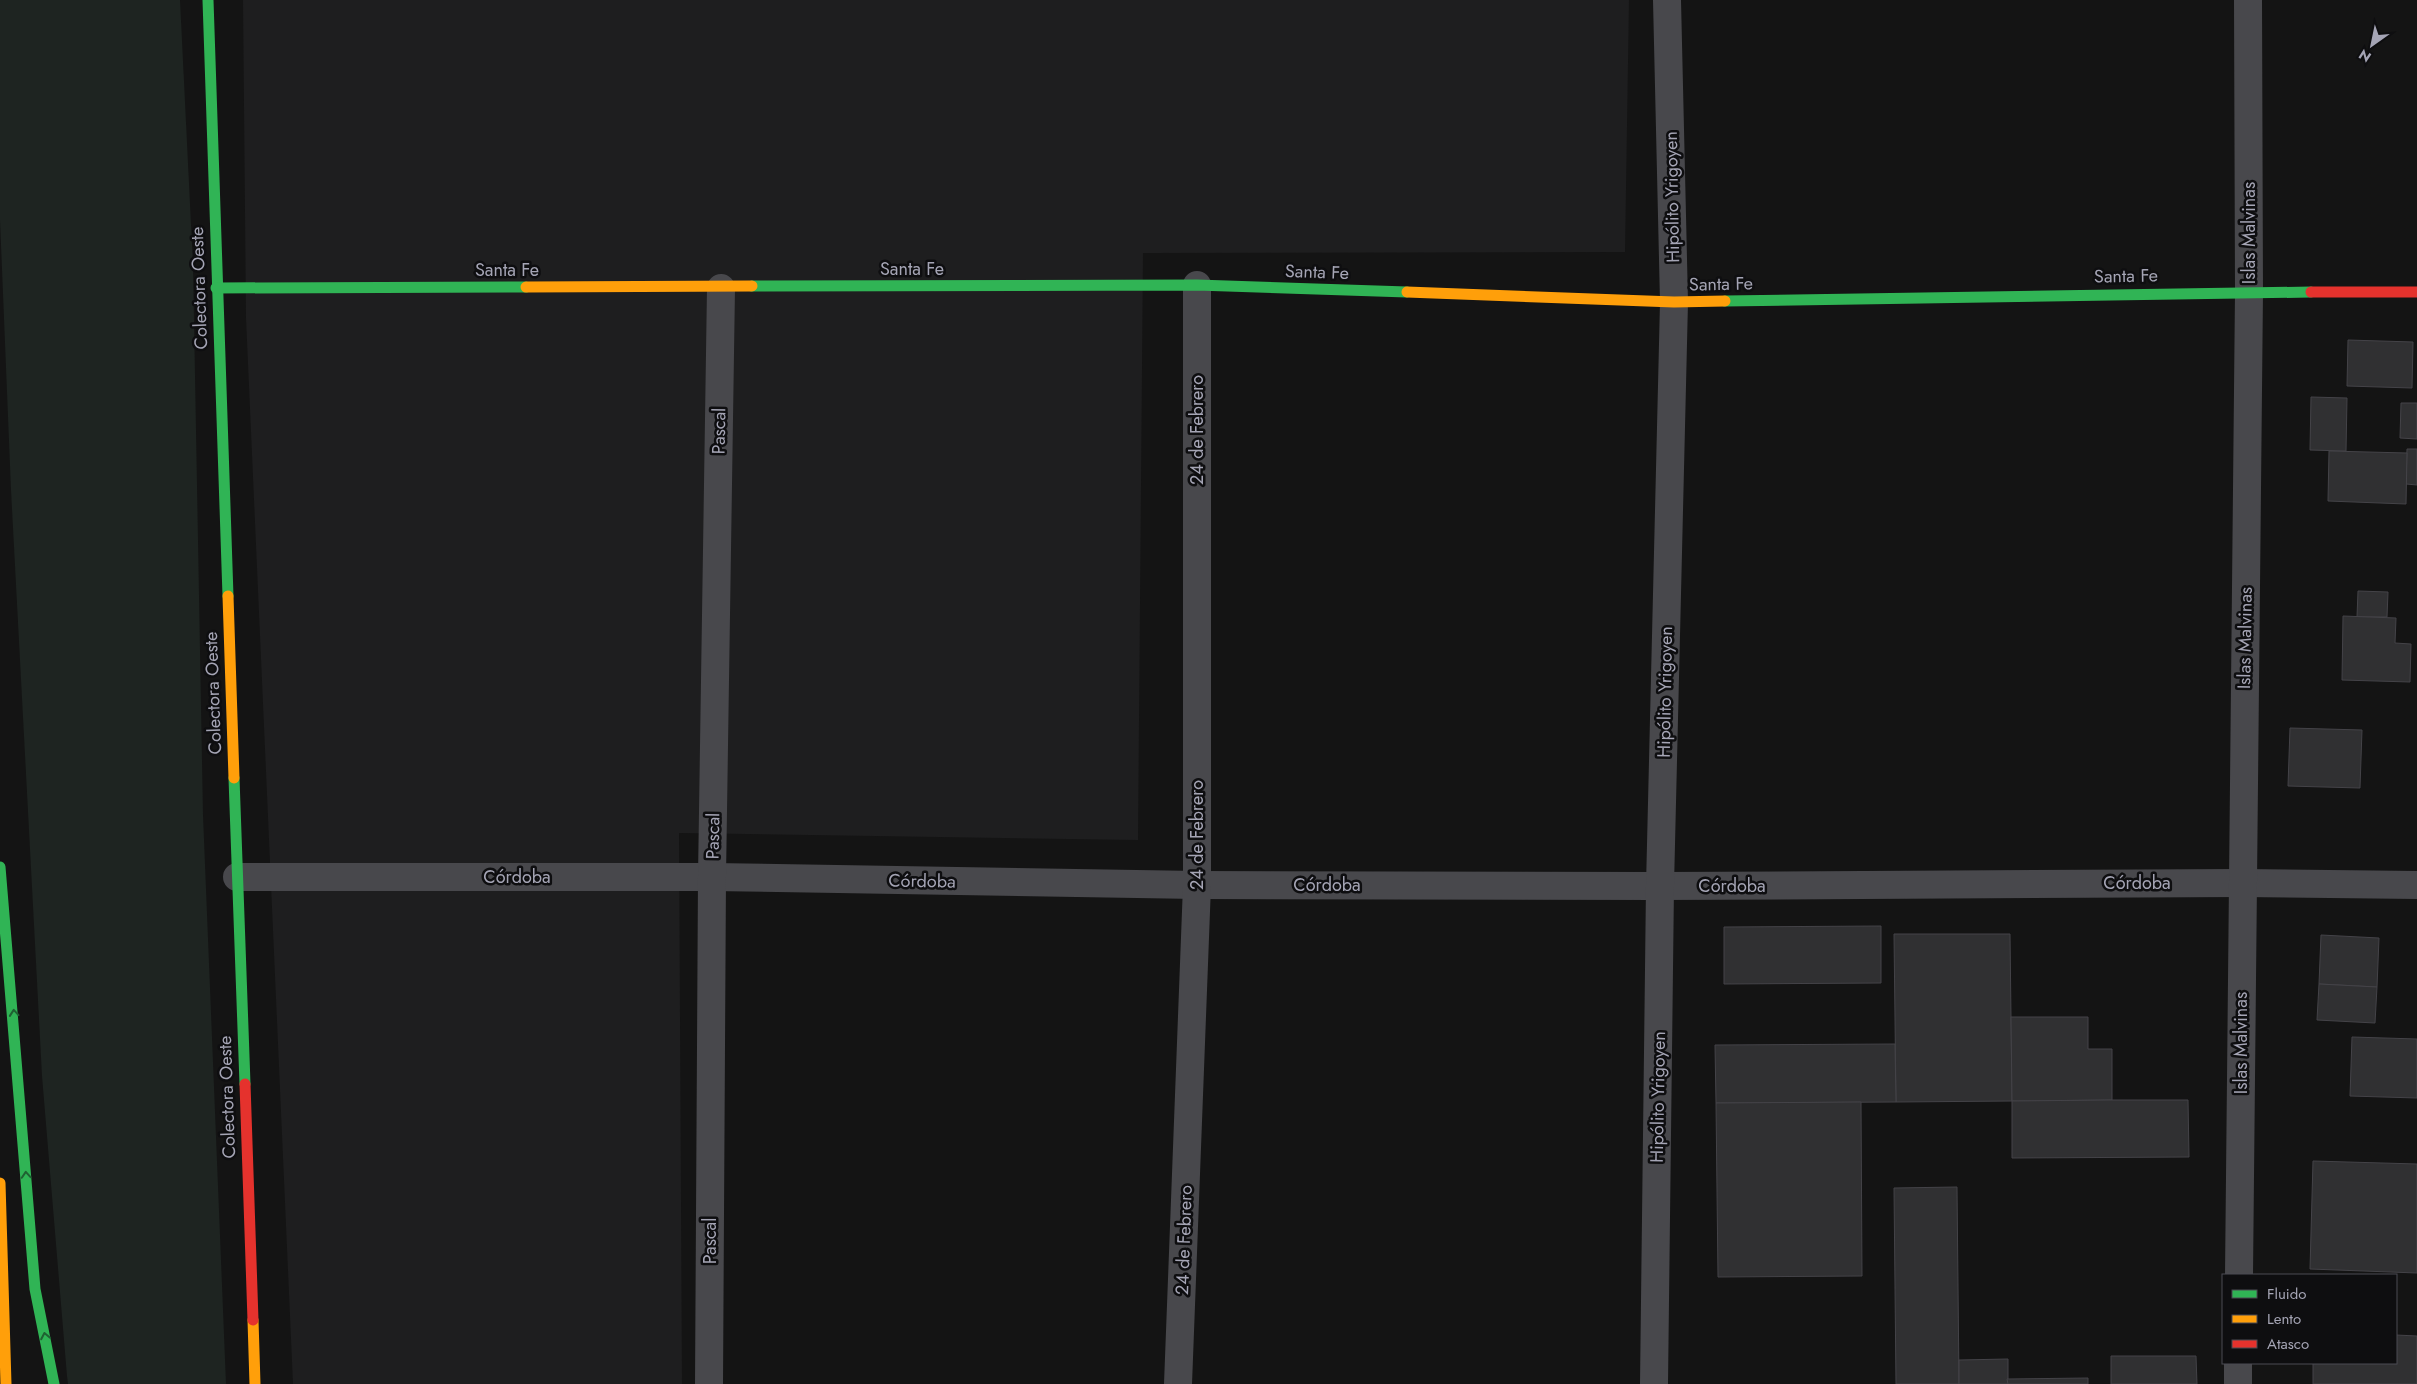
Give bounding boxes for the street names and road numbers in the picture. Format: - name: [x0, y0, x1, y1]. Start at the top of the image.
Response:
- street label: Hipólito Yrigoyen: [1658, 131, 1686, 263]
- street label: Islas Malvinas: [2236, 182, 2262, 284]
- street label: Colectora Oeste: [184, 226, 214, 350]
- street label: Santa Fe: [880, 256, 944, 282]
- street label: Santa Fe: [475, 257, 539, 283]
- street label: Santa Fe: [1285, 258, 1349, 286]
- street label: Santa Fe: [2094, 262, 2158, 290]
- street label: Santa Fe: [1689, 270, 1753, 298]
- street label: 24 de Febrero: [1184, 375, 1210, 485]
- street label: Pascal: [706, 407, 732, 455]
- street label: Islas Malvinas: [2231, 587, 2259, 689]
- street label: Hipólito Yrigoyen: [1651, 626, 1679, 758]
- street label: Colectora Oeste: [198, 631, 228, 755]
- street label: 24 de Febrero: [1184, 780, 1210, 890]
- street label: Pascal: [700, 812, 726, 860]
- street label: Córdoba: [483, 864, 551, 890]
- street label: Córdoba: [888, 867, 956, 895]
- street label: Córdoba: [2103, 870, 2171, 896]
- street label: Córdoba: [1293, 872, 1361, 898]
- street label: Córdoba: [1698, 873, 1766, 899]
- street label: Islas Malvinas: [2228, 992, 2254, 1094]
- street label: Hipólito Yrigoyen: [1644, 1031, 1672, 1163]
- street label: Colectora Oeste: [212, 1035, 242, 1159]
- street label: 24 de Febrero: [1169, 1184, 1199, 1295]
- street label: Pascal: [697, 1218, 723, 1264]

